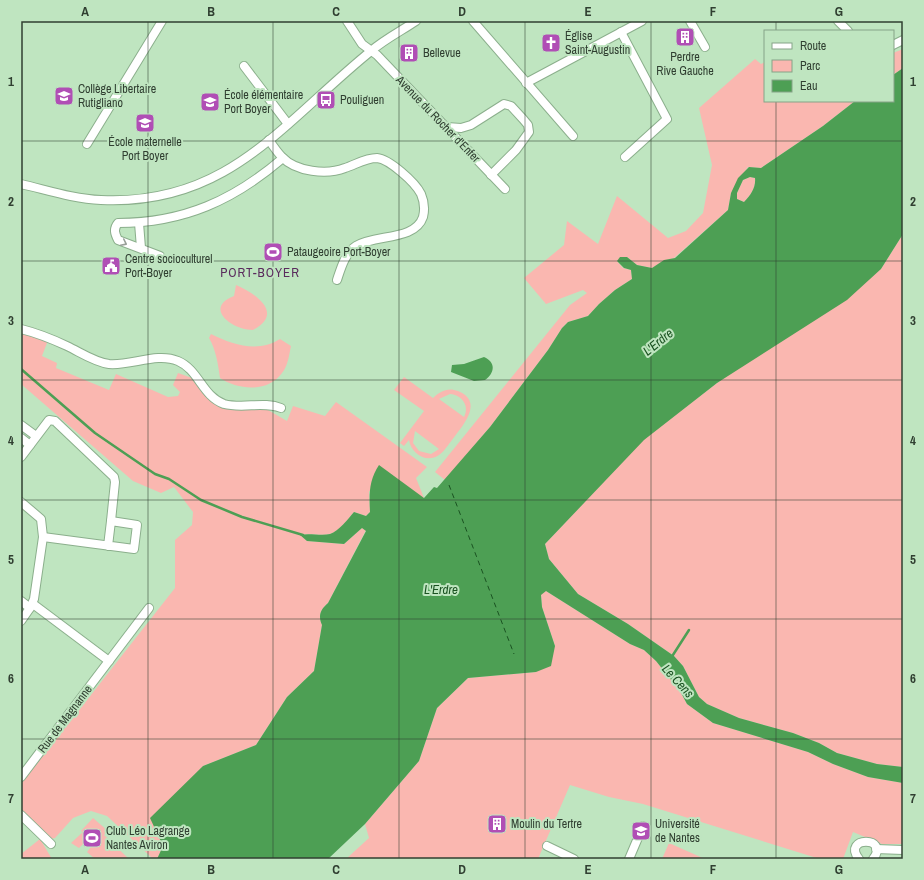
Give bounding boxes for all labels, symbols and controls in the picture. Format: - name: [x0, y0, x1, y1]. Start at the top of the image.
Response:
- text: A: [81, 3, 89, 20]
- text: B: [207, 3, 215, 20]
- text: C: [332, 3, 340, 20]
- text: D: [458, 3, 466, 20]
- text: E: [584, 3, 592, 20]
- text: F: [710, 3, 717, 20]
- text: G: [835, 3, 843, 20]
- building icon: Perdre Rive Gauche: [674, 26, 696, 48]
- place label: Église Saint-Augustin: [565, 28, 630, 58]
- legend: [764, 30, 894, 102]
- church icon: Église Saint-Augustin: [540, 32, 562, 54]
- text: Route: [800, 38, 826, 54]
- building icon: Bellevue: [398, 42, 420, 64]
- place label: Bellevue: [423, 45, 461, 61]
- place label: Perdre Rive Gauche: [656, 49, 714, 79]
- text: Parc: [800, 58, 820, 74]
- street label: Avenue du Rocher d'Enfer: [392, 71, 484, 166]
- text: 1: [8, 73, 14, 90]
- text: 1: [910, 73, 916, 90]
- text: Eau: [800, 78, 818, 94]
- place label: Collège Libertaire Rutigliano: [78, 81, 156, 111]
- school or university icon: Collège Libertaire Rutigliano: [53, 85, 75, 107]
- place label: École élémentaire Port Boyer: [224, 87, 303, 117]
- bus stop icon: Pouliguen: [315, 89, 337, 111]
- school or university icon: École élémentaire Port Boyer: [199, 91, 221, 113]
- place label: Pouliguen: [340, 92, 384, 108]
- school or university icon: École maternelle Port Boyer: [134, 112, 156, 134]
- place label: École maternelle Port Boyer: [108, 134, 182, 164]
- text: 2: [8, 193, 14, 210]
- text: 2: [910, 193, 916, 210]
- one-way arrow: [120, 238, 128, 246]
- sports icon: Pataugeoire Port-Boyer: [262, 241, 284, 263]
- place label: Pataugeoire Port-Boyer: [287, 244, 391, 260]
- place label: Centre socioculturel Port-Boyer: [125, 251, 213, 281]
- public building icon: Centre socioculturel Port-Boyer: [100, 255, 122, 277]
- district label: PORT-BOYER: [220, 264, 300, 281]
- text: 3: [8, 312, 14, 329]
- text: 3: [910, 312, 916, 329]
- water label: L'Erdre: [639, 325, 677, 359]
- text: 4: [8, 432, 14, 449]
- text: 4: [910, 432, 916, 449]
- text: 5: [8, 551, 14, 568]
- text: 5: [910, 551, 916, 568]
- water label: L'Erdre: [424, 581, 458, 598]
- water label: Le Cens: [658, 661, 698, 701]
- text: 6: [8, 670, 14, 687]
- text: 6: [910, 670, 916, 687]
- street label: Rue de Magnanne: [34, 682, 96, 756]
- text: 7: [8, 790, 14, 807]
- text: 7: [910, 790, 916, 807]
- building icon: Moulin du Tertre: [486, 813, 508, 835]
- place label: Moulin du Tertre: [511, 816, 582, 832]
- place label: Université de Nantes: [655, 816, 700, 846]
- school or university icon: Université de Nantes: [630, 820, 652, 842]
- place label: Club Léo Lagrange Nantes Aviron: [106, 823, 190, 853]
- sports icon: Club Léo Lagrange Nantes Aviron: [81, 827, 103, 849]
- text: A: [81, 861, 89, 878]
- text: B: [207, 861, 215, 878]
- text: C: [332, 861, 340, 878]
- text: D: [458, 861, 466, 878]
- text: E: [584, 861, 592, 878]
- text: F: [710, 861, 717, 878]
- text: G: [835, 861, 843, 878]

